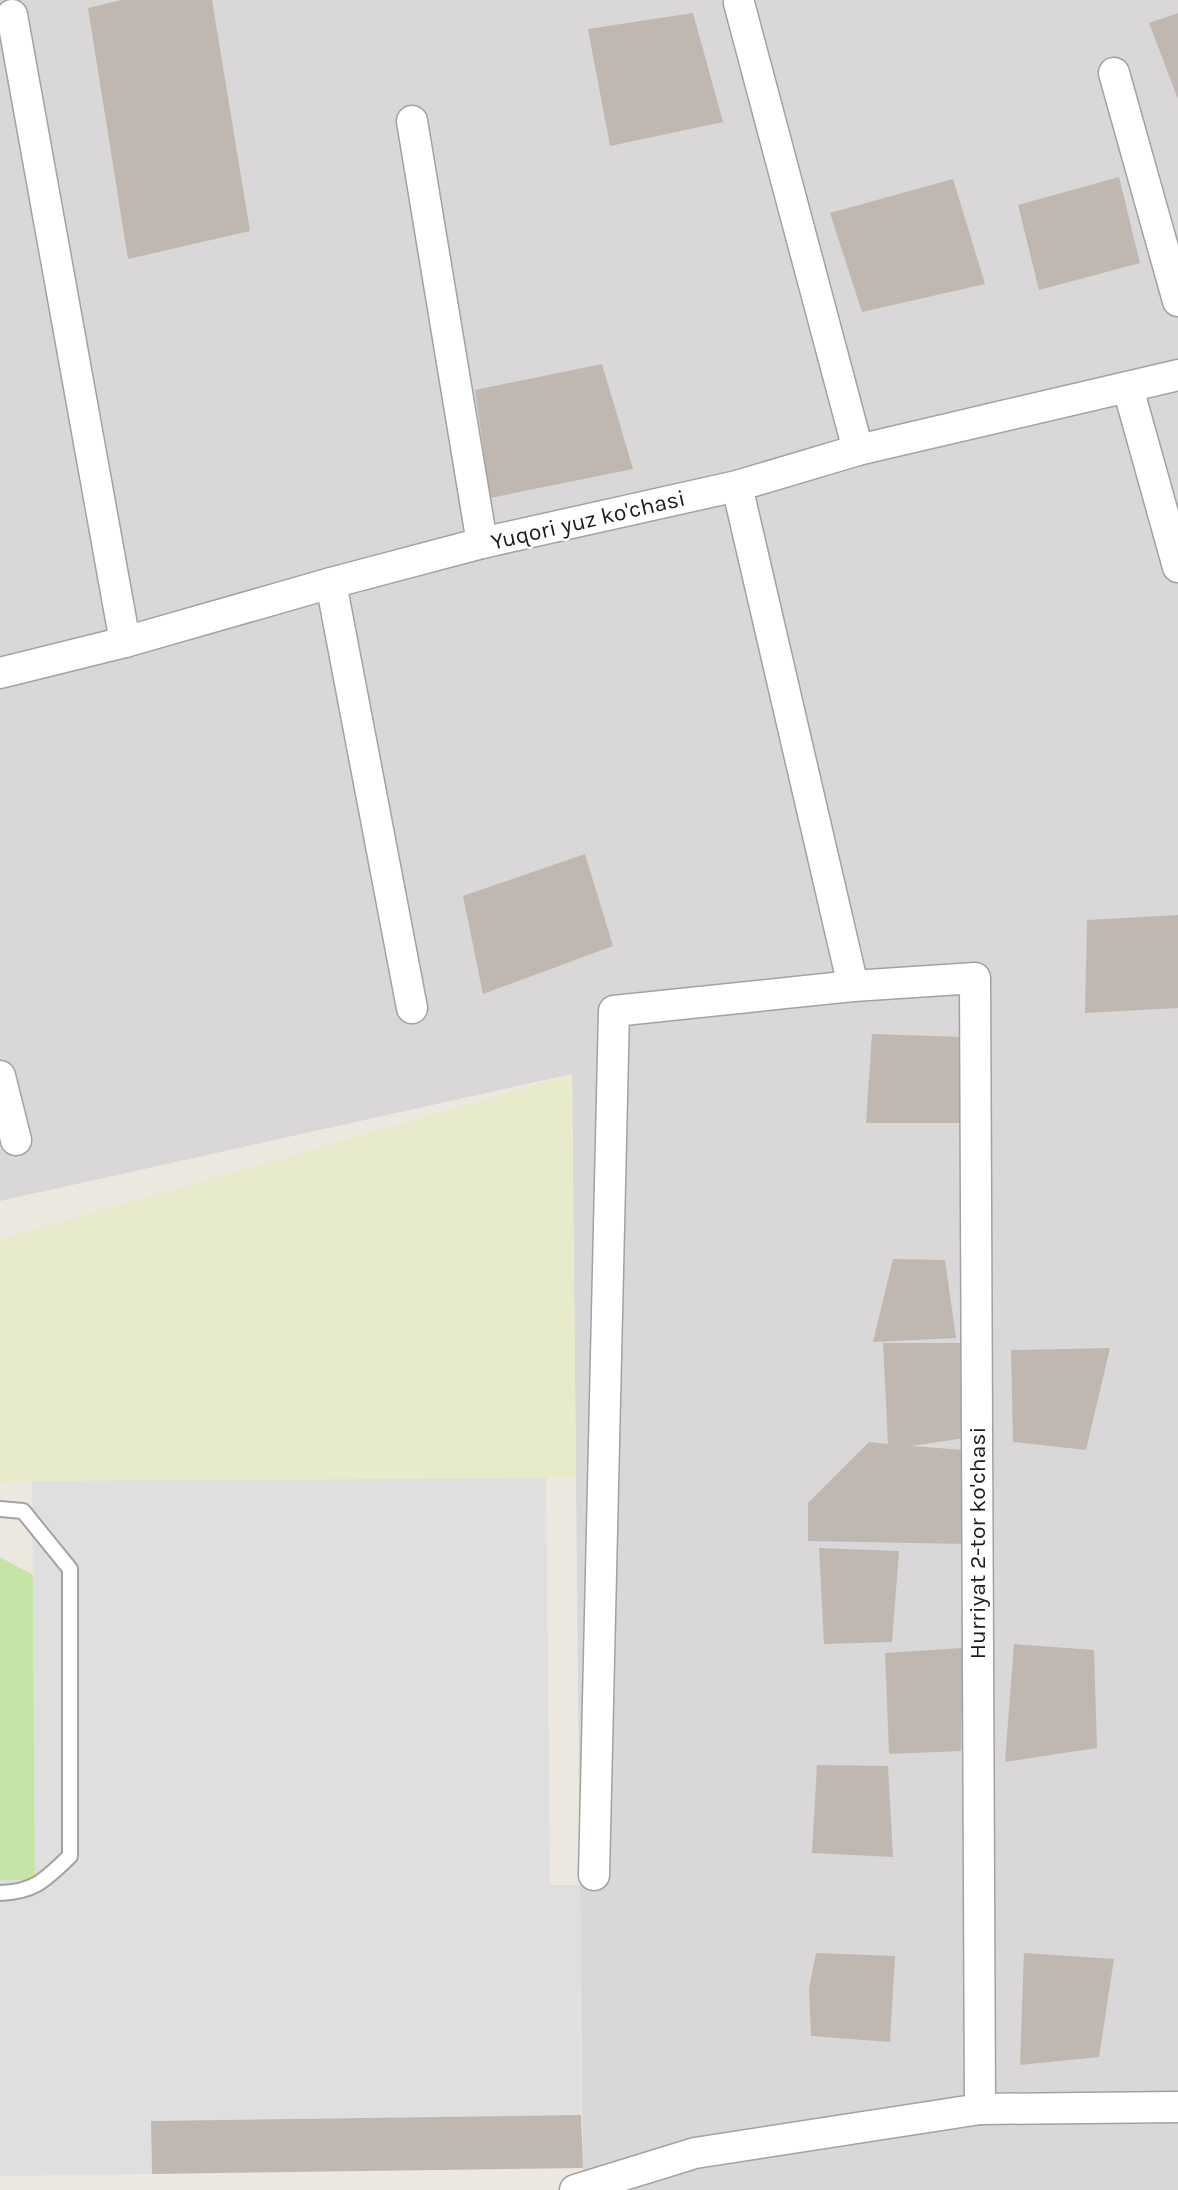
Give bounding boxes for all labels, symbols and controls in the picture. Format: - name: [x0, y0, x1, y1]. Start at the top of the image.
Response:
- street label: Yuqori yuz ko'chasi: [488, 485, 688, 555]
- street label: Hurriyat 2-tor ko'chasi: [964, 1427, 991, 1659]

